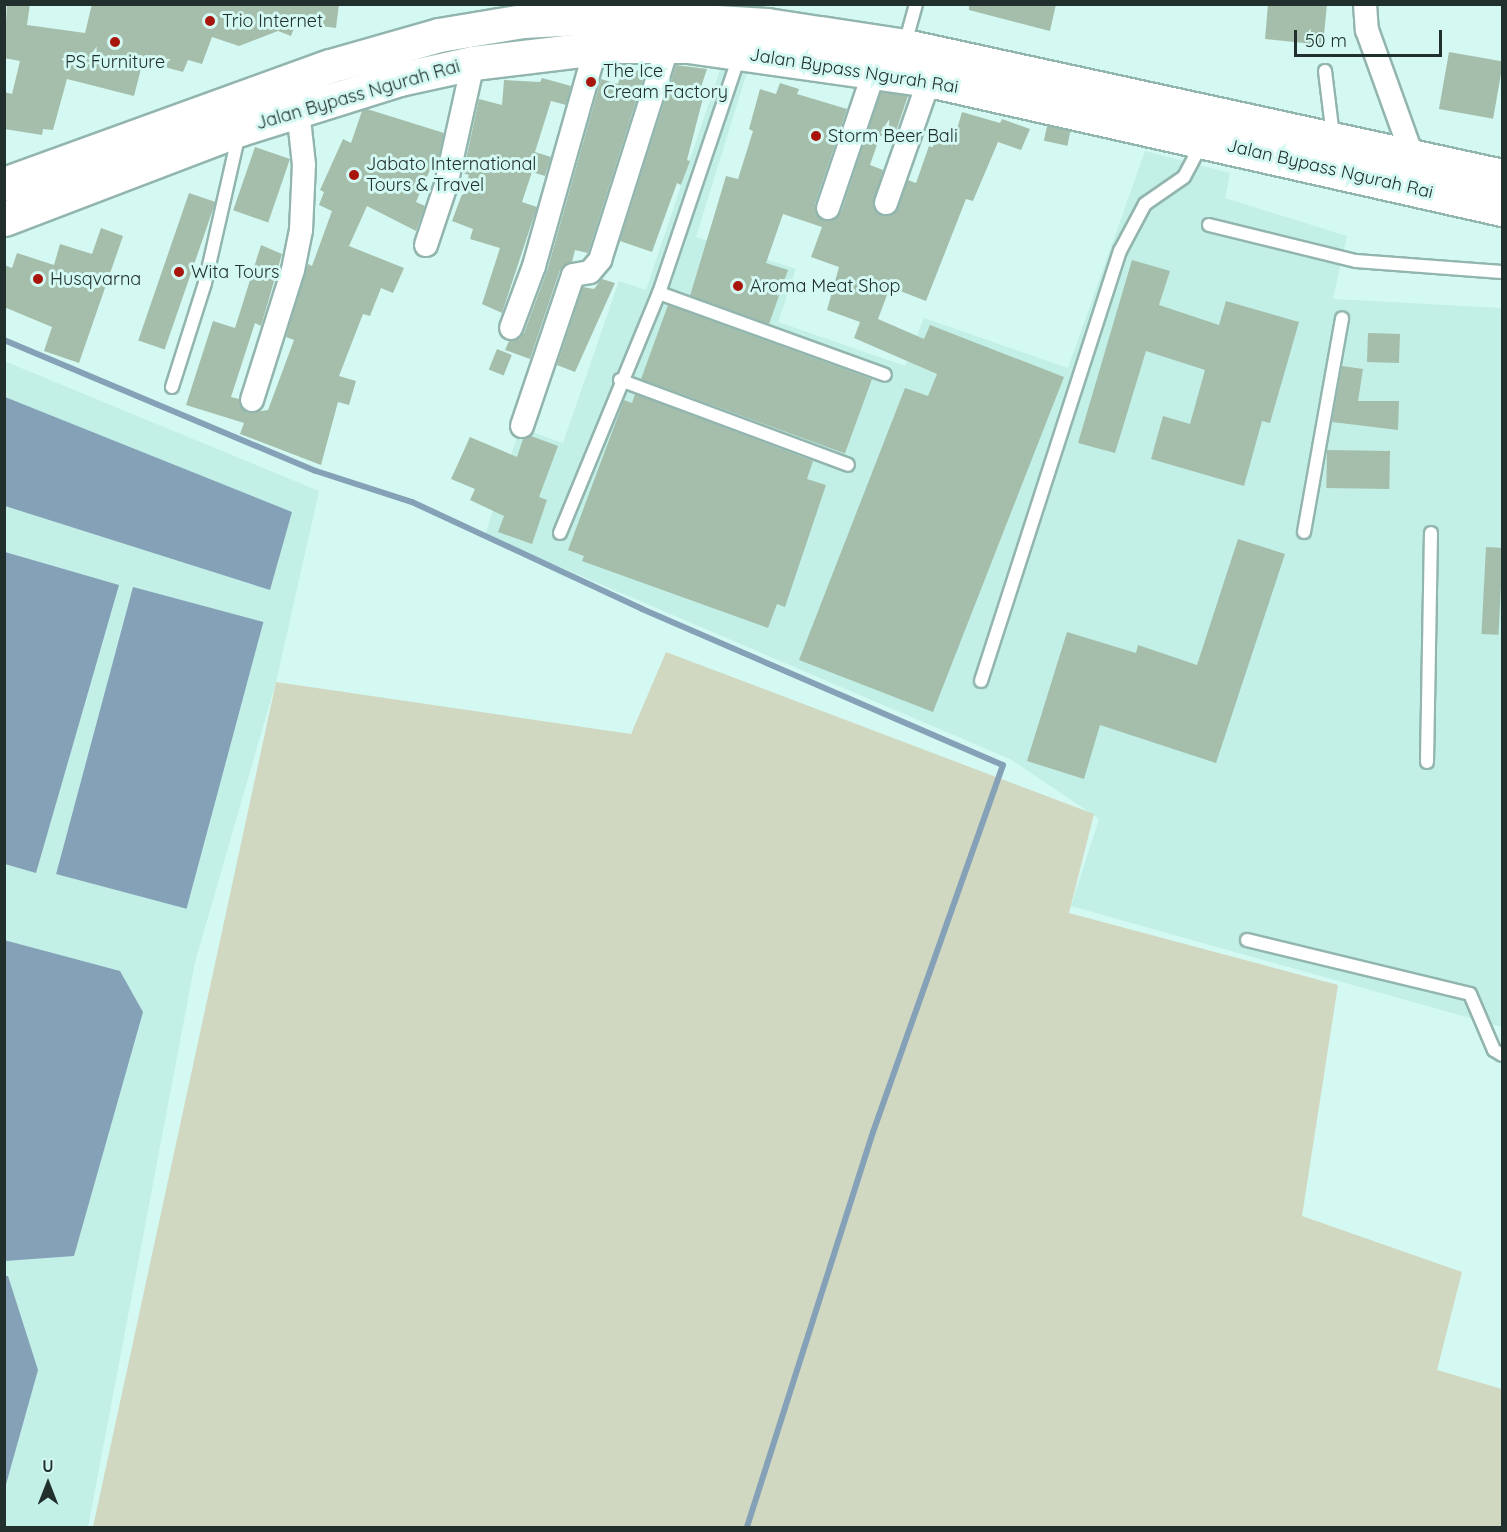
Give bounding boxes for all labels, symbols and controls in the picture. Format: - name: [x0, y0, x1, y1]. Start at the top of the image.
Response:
- place label: Trio Internet: [222, 10, 323, 32]
- marker: Trio Internet: [203, 14, 217, 28]
- scale bar: [1297, 18, 1446, 56]
- text: 50 m: [1305, 29, 1347, 52]
- marker: PS Furniture: [108, 35, 122, 49]
- street label: Jalan Bypass Ngurah Rai: [748, 44, 960, 98]
- place label: PS Furniture: [65, 51, 165, 73]
- street label: Jalan Bypass Ngurah Rai: [254, 56, 462, 134]
- place label: The Ice Cream Factory: [603, 61, 728, 104]
- marker: The Ice Cream Factory: [584, 75, 598, 89]
- place label: Storm Beer Bali: [828, 125, 958, 147]
- marker: Storm Beer Bali: [809, 129, 823, 143]
- street label: Jalan Bypass Ngurah Rai: [1225, 135, 1435, 203]
- place label: Jabato International Tours & Travel: [366, 154, 536, 196]
- marker: Jabato International Tours & Travel: [347, 168, 361, 182]
- place label: Wita Tours: [191, 261, 279, 283]
- marker: Wita Tours: [172, 265, 186, 279]
- place label: Husqvarna: [50, 268, 141, 290]
- marker: Husqvarna: [31, 272, 45, 286]
- place label: Aroma Meat Shop: [750, 275, 900, 297]
- marker: Aroma Meat Shop: [731, 279, 745, 293]
- north arrow: [18, 1454, 78, 1514]
- text: U: [42, 1456, 54, 1476]

